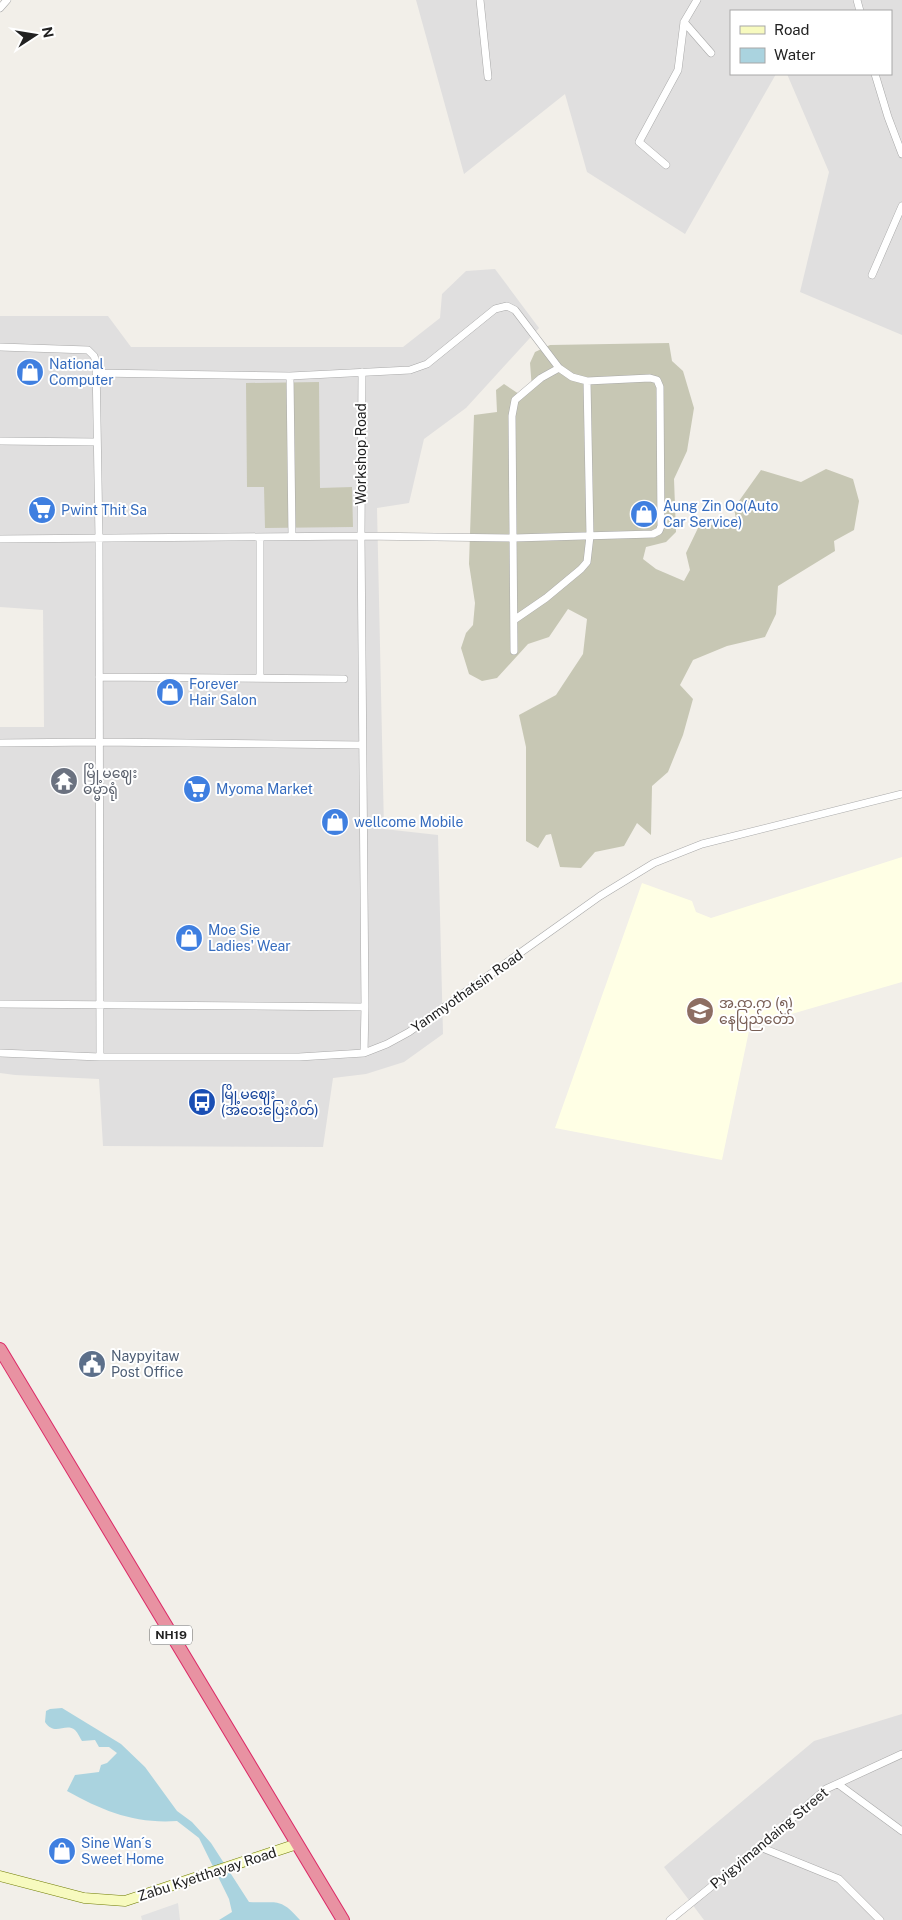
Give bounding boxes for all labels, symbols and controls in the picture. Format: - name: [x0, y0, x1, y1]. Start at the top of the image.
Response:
- north arrow: [10, 10, 60, 60]
- legend: [730, 10, 892, 75]
- text: Road: [774, 21, 810, 38]
- text: N: [39, 25, 57, 39]
- text: Water: [774, 46, 816, 63]
- place label: National Computer: [49, 356, 114, 388]
- shop icon: National Computer: [15, 357, 45, 387]
- street label: Workshop Road: [353, 403, 369, 505]
- supermarket icon: Pwint Thit Sa: [27, 495, 57, 525]
- place label: Aung Zin Oo(Auto Car Service): [663, 498, 778, 530]
- shop icon: Aung Zin Oo(Auto Car Service): [629, 499, 659, 529]
- place label: Pwint Thit Sa: [61, 502, 147, 518]
- place label: Forever Hair Salon: [189, 676, 257, 708]
- shop icon: Forever Hair Salon: [155, 677, 185, 707]
- place label: မြို့မဈေး ဓမ္မာရုံ: [83, 763, 137, 801]
- temple icon: မြို့မဈေး ဓမ္မာရုံ: [49, 766, 79, 796]
- supermarket icon: Myoma Market: [182, 774, 212, 804]
- place label: Myoma Market: [216, 781, 313, 797]
- shop icon: wellcome Mobile: [320, 807, 350, 837]
- place label: wellcome Mobile: [354, 814, 463, 830]
- place label: Moe Sie Ladies' Wear: [208, 922, 291, 954]
- shop icon: Moe Sie Ladies' Wear: [174, 923, 204, 953]
- street label: Yanmyothatsin Road: [408, 947, 526, 1035]
- place label: အ.ထ.က (၅) နေပြည်တော်: [719, 995, 795, 1031]
- school or university icon: အ.ထ.က (၅) နေပြည်တော်: [685, 996, 715, 1026]
- place label: မြို့မဈေး (အဝေးပြေးဂိတ်): [221, 1084, 319, 1122]
- bus stop icon: မြို့မဈေး (အဝေးပြေးဂိတ်): [187, 1087, 217, 1117]
- place label: Naypyitaw Post Office: [111, 1348, 183, 1380]
- public building icon: Naypyitaw Post Office: [77, 1349, 107, 1379]
- road number: NH19: [150, 1626, 192, 1644]
- street label: Pyigyimandaing Street: [707, 1784, 831, 1892]
- place label: Sine Wan´s Sweet Home: [81, 1835, 164, 1867]
- shop icon: Sine Wan´s Sweet Home: [47, 1836, 77, 1866]
- street label: Zabu Kyetthayay Road: [136, 1844, 278, 1904]

